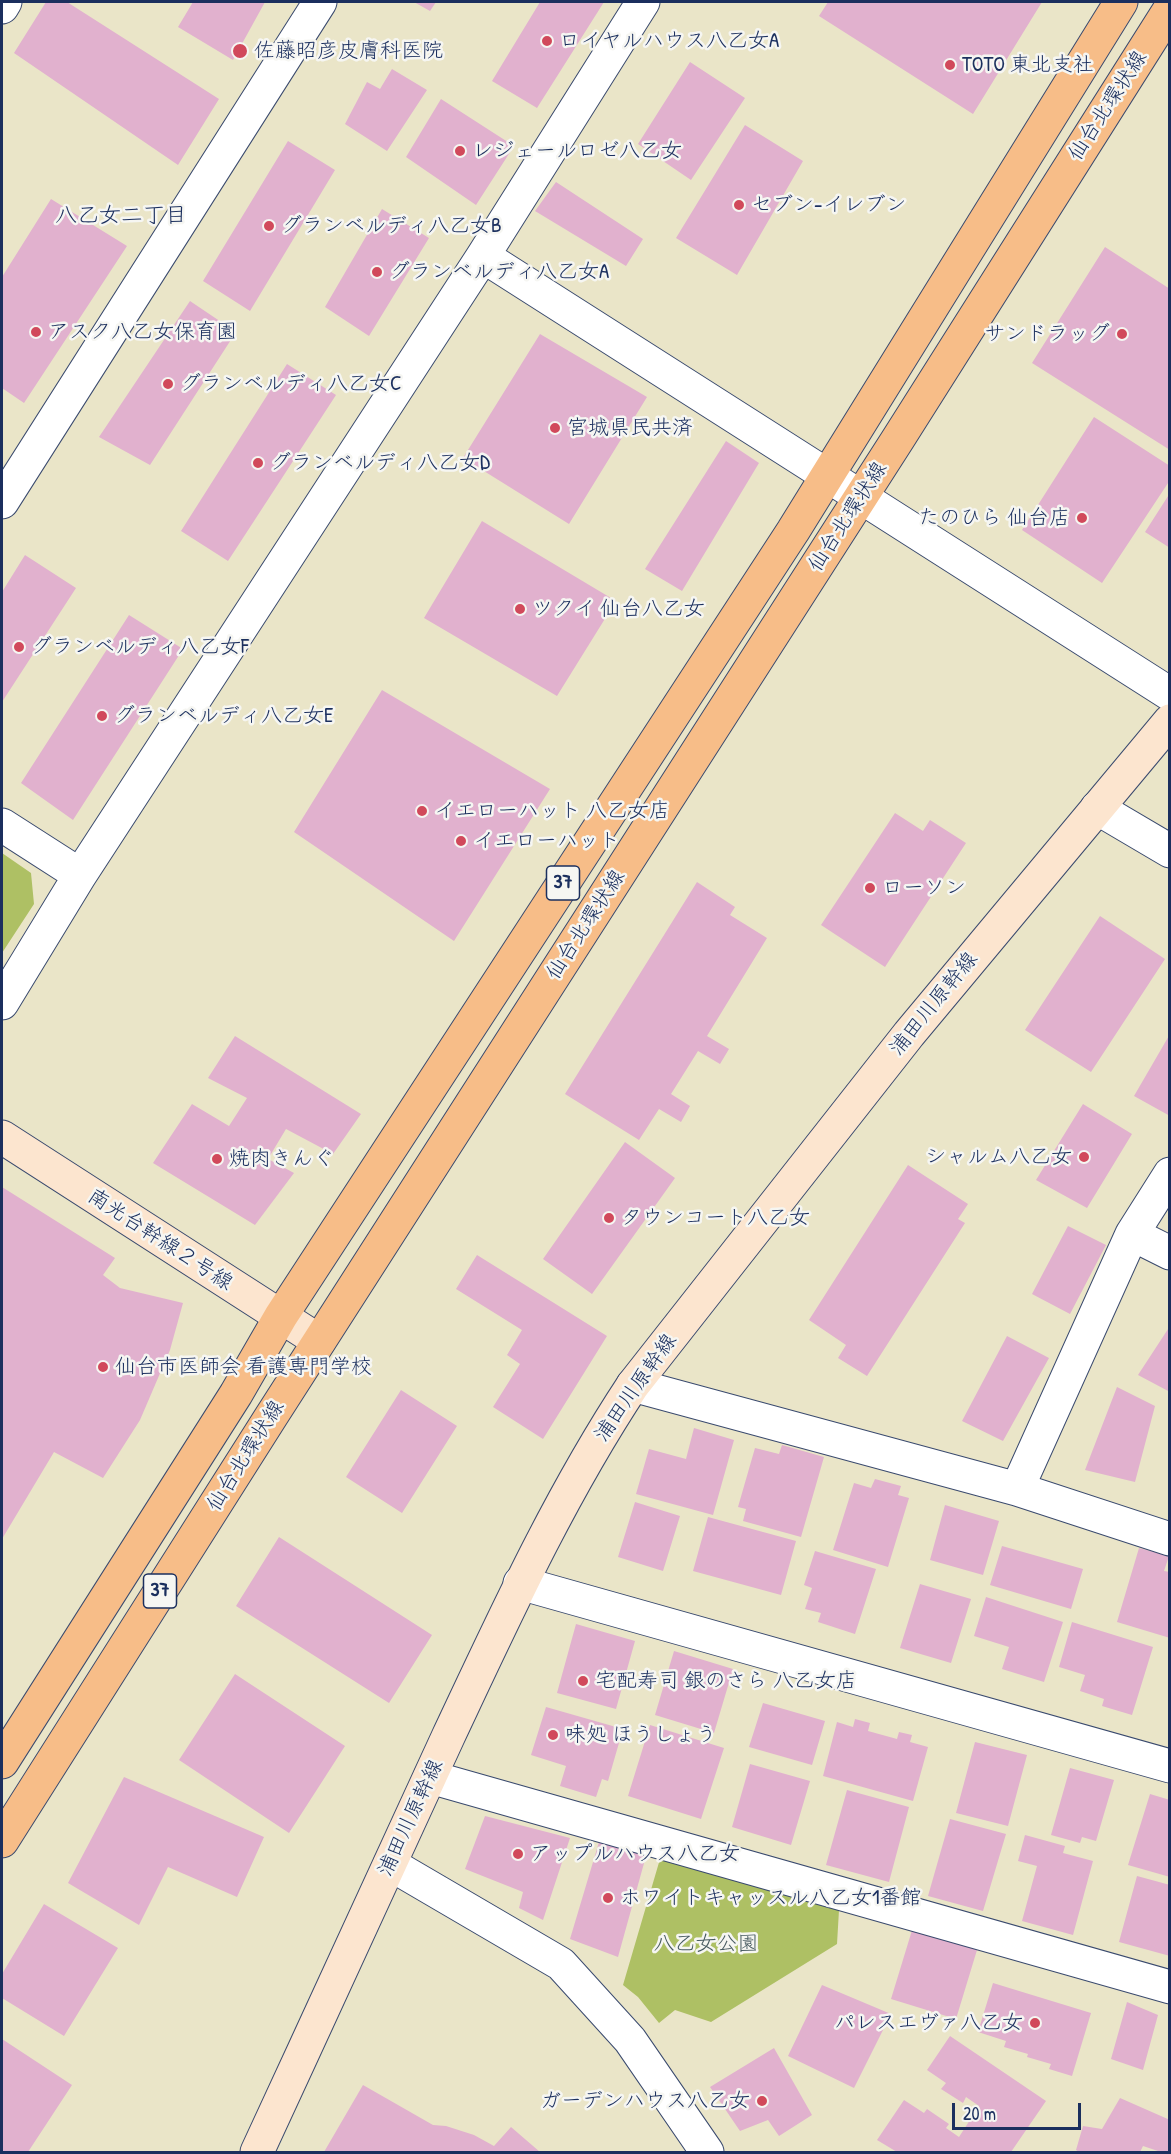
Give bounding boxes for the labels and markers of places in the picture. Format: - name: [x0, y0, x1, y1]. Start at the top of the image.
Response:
- place label: ロイヤルハウス八乙女A: [559, 28, 779, 54]
- marker: ロイヤルハウス八乙女A: [540, 34, 554, 48]
- place label: 佐藤昭彦皮膚科医院: [254, 38, 443, 64]
- marker: 佐藤昭彦皮膚科医院: [231, 42, 249, 60]
- place label: TOTO 東北支社: [962, 52, 1094, 78]
- marker: TOTO 東北支社: [943, 58, 957, 72]
- place label: レジェールロゼ八乙女: [472, 138, 682, 164]
- marker: レジェールロゼ八乙女: [453, 144, 467, 158]
- place label: セブン-イレブン: [751, 192, 906, 218]
- marker: セブン-イレブン: [732, 198, 746, 212]
- place label: グランベルディ八乙女B: [281, 213, 502, 239]
- marker: グランベルディ八乙女B: [262, 219, 276, 233]
- place label: グランベルディ八乙女A: [389, 259, 609, 285]
- marker: グランベルディ八乙女A: [370, 265, 384, 279]
- place label: アスク八乙女保育園: [48, 319, 237, 345]
- place label: サンドラッグ: [984, 321, 1110, 347]
- marker: アスク八乙女保育園: [29, 325, 43, 339]
- marker: サンドラッグ: [1115, 327, 1129, 341]
- place label: グランベルディ八乙女C: [180, 371, 402, 397]
- marker: グランベルディ八乙女C: [161, 377, 175, 391]
- place label: 宮城県民共済: [567, 415, 693, 441]
- marker: 宮城県民共済: [548, 421, 562, 435]
- place label: グランベルディ八乙女D: [270, 450, 490, 476]
- marker: グランベルディ八乙女D: [251, 456, 265, 470]
- place label: たのひら 仙台店: [918, 505, 1070, 531]
- marker: たのひら 仙台店: [1075, 511, 1089, 525]
- place label: ツクイ 仙台八乙女: [532, 596, 705, 622]
- marker: ツクイ 仙台八乙女: [513, 602, 527, 616]
- place label: グランベルディ八乙女F: [31, 634, 249, 660]
- marker: グランベルディ八乙女F: [12, 640, 26, 654]
- place label: グランベルディ八乙女E: [114, 703, 333, 729]
- marker: グランベルディ八乙女E: [95, 709, 109, 723]
- place label: イエローハット 八乙女店: [434, 798, 670, 824]
- marker: イエローハット 八乙女店: [415, 804, 429, 818]
- place label: イエローハット: [473, 828, 620, 854]
- marker: イエローハット: [454, 834, 468, 848]
- place label: ローソン: [882, 875, 966, 901]
- marker: ローソン: [863, 881, 877, 895]
- place label: シャルム八乙女: [925, 1144, 1072, 1170]
- place label: 焼肉きんぐ: [229, 1146, 334, 1172]
- marker: シャルム八乙女: [1077, 1150, 1091, 1164]
- marker: 焼肉きんぐ: [210, 1152, 224, 1166]
- place label: タウンコート八乙女: [621, 1205, 810, 1231]
- marker: タウンコート八乙女: [602, 1211, 616, 1225]
- place label: 仙台市医師会 看護専門学校: [115, 1354, 372, 1380]
- marker: 仙台市医師会 看護専門学校: [96, 1360, 110, 1374]
- place label: 宅配寿司 銀のさら 八乙女店: [595, 1668, 857, 1694]
- marker: 宅配寿司 銀のさら 八乙女店: [576, 1674, 590, 1688]
- place label: 味処 ほうしょう: [565, 1722, 717, 1748]
- marker: 味処 ほうしょう: [546, 1728, 560, 1742]
- place label: アップルハウス八乙女: [530, 1841, 740, 1867]
- marker: アップルハウス八乙女: [511, 1847, 525, 1861]
- place label: ホワイトキャッスル八乙女1番館: [620, 1885, 922, 1911]
- marker: ホワイトキャッスル八乙女1番館: [601, 1891, 615, 1905]
- place label: パレスエヴァ八乙女: [834, 2010, 1023, 2036]
- marker: パレスエヴァ八乙女: [1028, 2016, 1042, 2030]
- place label: ガーデンハウス八乙女: [540, 2088, 750, 2114]
- marker: ガーデンハウス八乙女: [755, 2094, 769, 2108]

